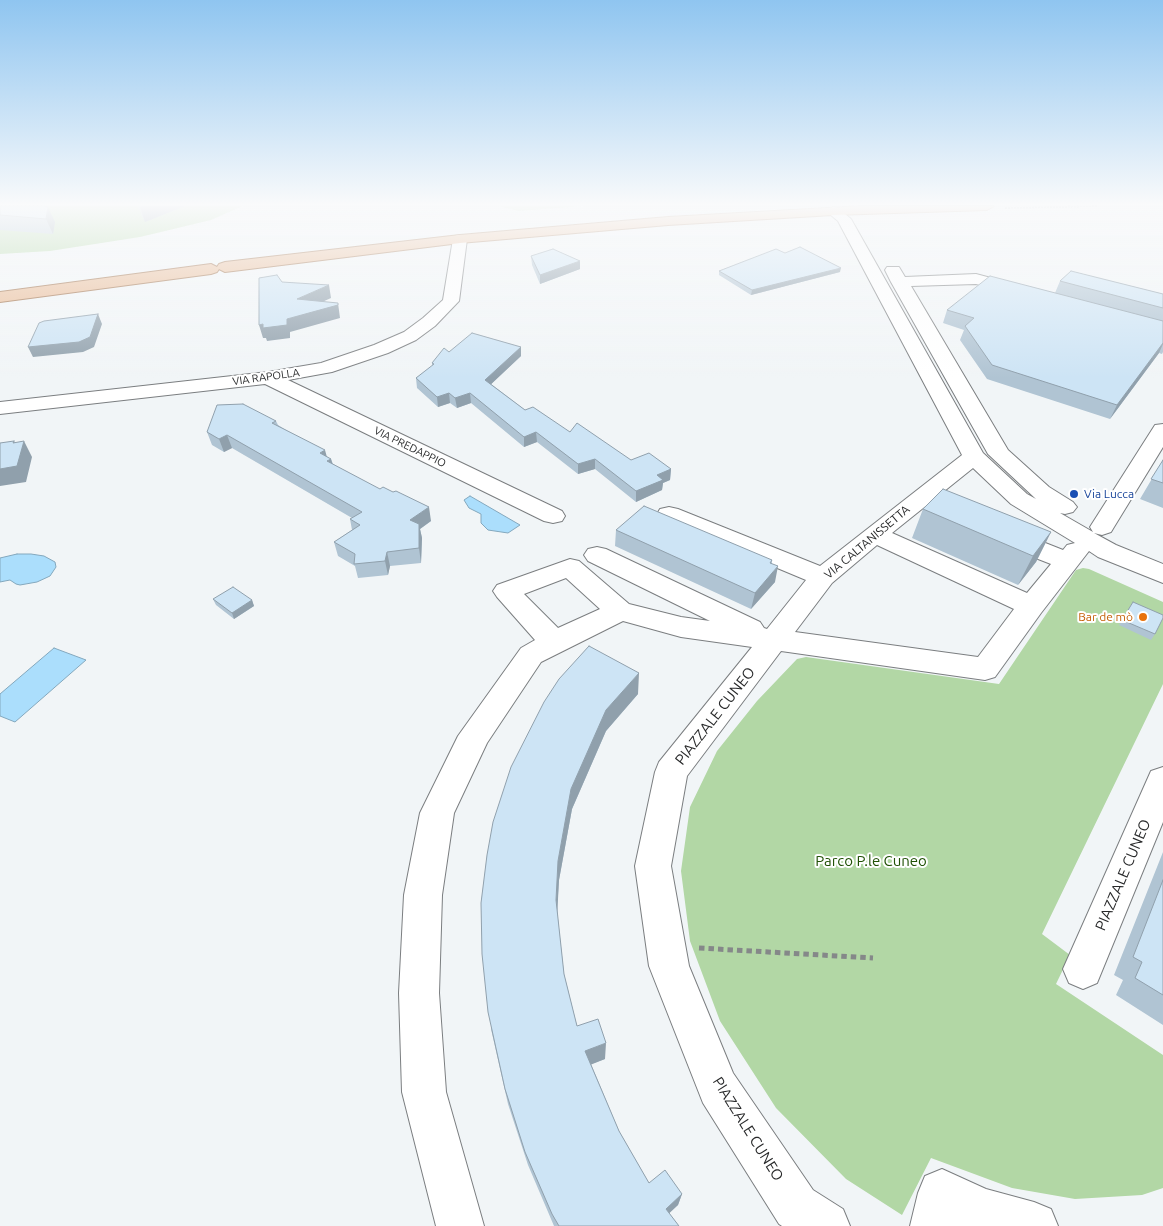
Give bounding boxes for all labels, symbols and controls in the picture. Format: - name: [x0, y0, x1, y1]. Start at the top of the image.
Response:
- street label: VIA RAPOLLA: [232, 366, 300, 388]
- street label: VIA PREDAPPIO: [372, 424, 448, 470]
- place label: Via Lucca: [1084, 487, 1134, 501]
- marker: Via Lucca: [1068, 488, 1080, 500]
- street label: VIA CALTANISSETTA: [821, 502, 913, 582]
- place label: Bar de mò: [1078, 610, 1133, 624]
- marker: Bar de mò: [1137, 611, 1149, 623]
- street label: PIAZZALE CUNEO: [671, 663, 759, 769]
- street label: PIAZZALE CUNEO: [1091, 817, 1155, 933]
- park label: Parco P.le Cuneo: [815, 852, 927, 870]
- street label: PIAZZALE CUNEO: [709, 1074, 787, 1184]

